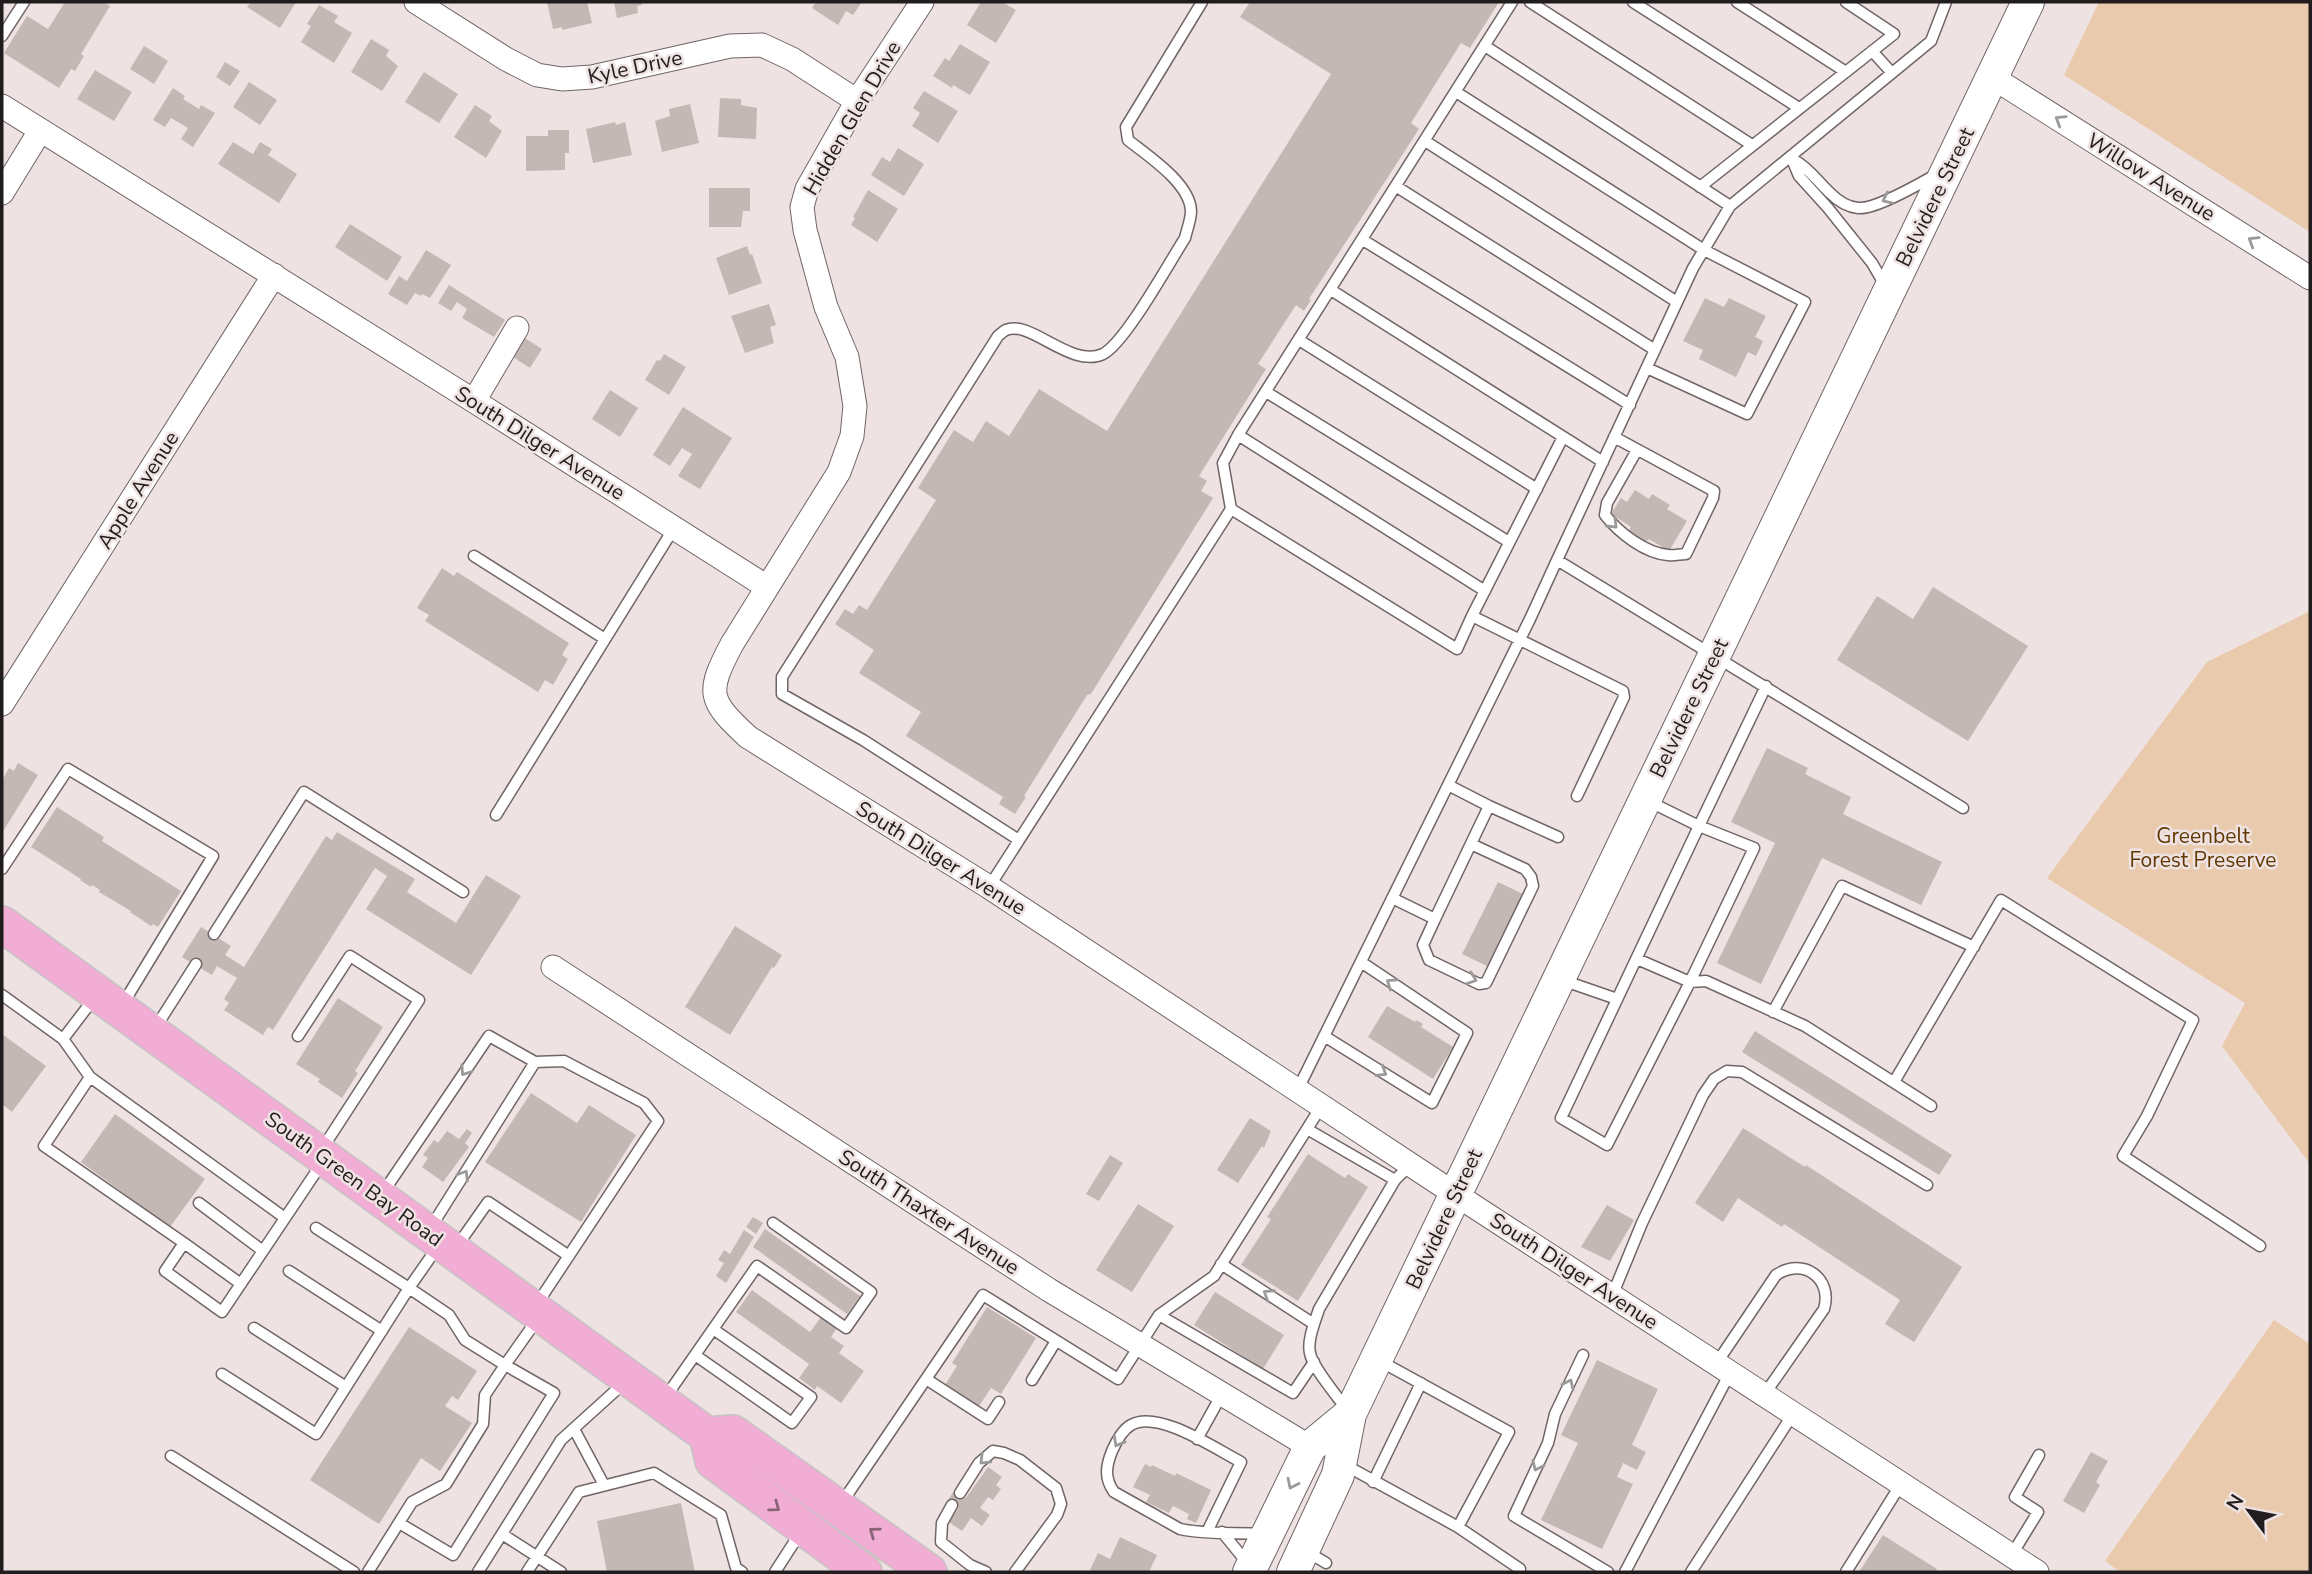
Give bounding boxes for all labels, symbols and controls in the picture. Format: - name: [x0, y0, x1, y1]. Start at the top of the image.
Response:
- street label: Hidden Glen Drive: [797, 36, 907, 200]
- street label: Kyle Drive: [585, 43, 685, 91]
- one-way arrow: [2055, 115, 2068, 128]
- street label: Belvidere Street: [1889, 122, 1981, 271]
- street label: Willow Avenue: [2082, 126, 2220, 228]
- one-way arrow: [1882, 191, 1895, 205]
- one-way arrow: [2247, 237, 2260, 250]
- street label: South Dilger Avenue: [450, 379, 630, 507]
- street label: Apple Avenue: [91, 426, 185, 554]
- one-way arrow: [1605, 515, 1618, 528]
- street label: Belvidere Street: [1643, 633, 1735, 782]
- street label: South Dilger Avenue: [851, 794, 1031, 922]
- park label: Greenbelt Forest Preserve: [2130, 822, 2276, 874]
- one-way arrow: [1466, 971, 1478, 985]
- one-way arrow: [1386, 978, 1399, 991]
- one-way arrow: [460, 1063, 473, 1076]
- one-way arrow: [1374, 1064, 1387, 1077]
- street label: South Green Bay Road: [259, 1105, 449, 1253]
- street label: South Thaxter Avenue: [833, 1143, 1025, 1281]
- street label: Belvidere Street: [1399, 1144, 1489, 1294]
- one-way arrow: [456, 1169, 469, 1182]
- street label: South Dilger Avenue: [1484, 1206, 1664, 1336]
- one-way arrow: [1262, 1290, 1275, 1303]
- one-way arrow: [1561, 1379, 1575, 1391]
- one-way arrow: [1113, 1435, 1126, 1447]
- one-way arrow: [979, 1452, 992, 1465]
- one-way arrow: [1532, 1459, 1546, 1471]
- one-way arrow: [1287, 1476, 1301, 1489]
- north arrow: [2214, 1476, 2284, 1546]
- text: N: [2221, 1490, 2250, 1515]
- one-way arrow: [767, 1498, 780, 1511]
- one-way arrow: [869, 1528, 882, 1541]

